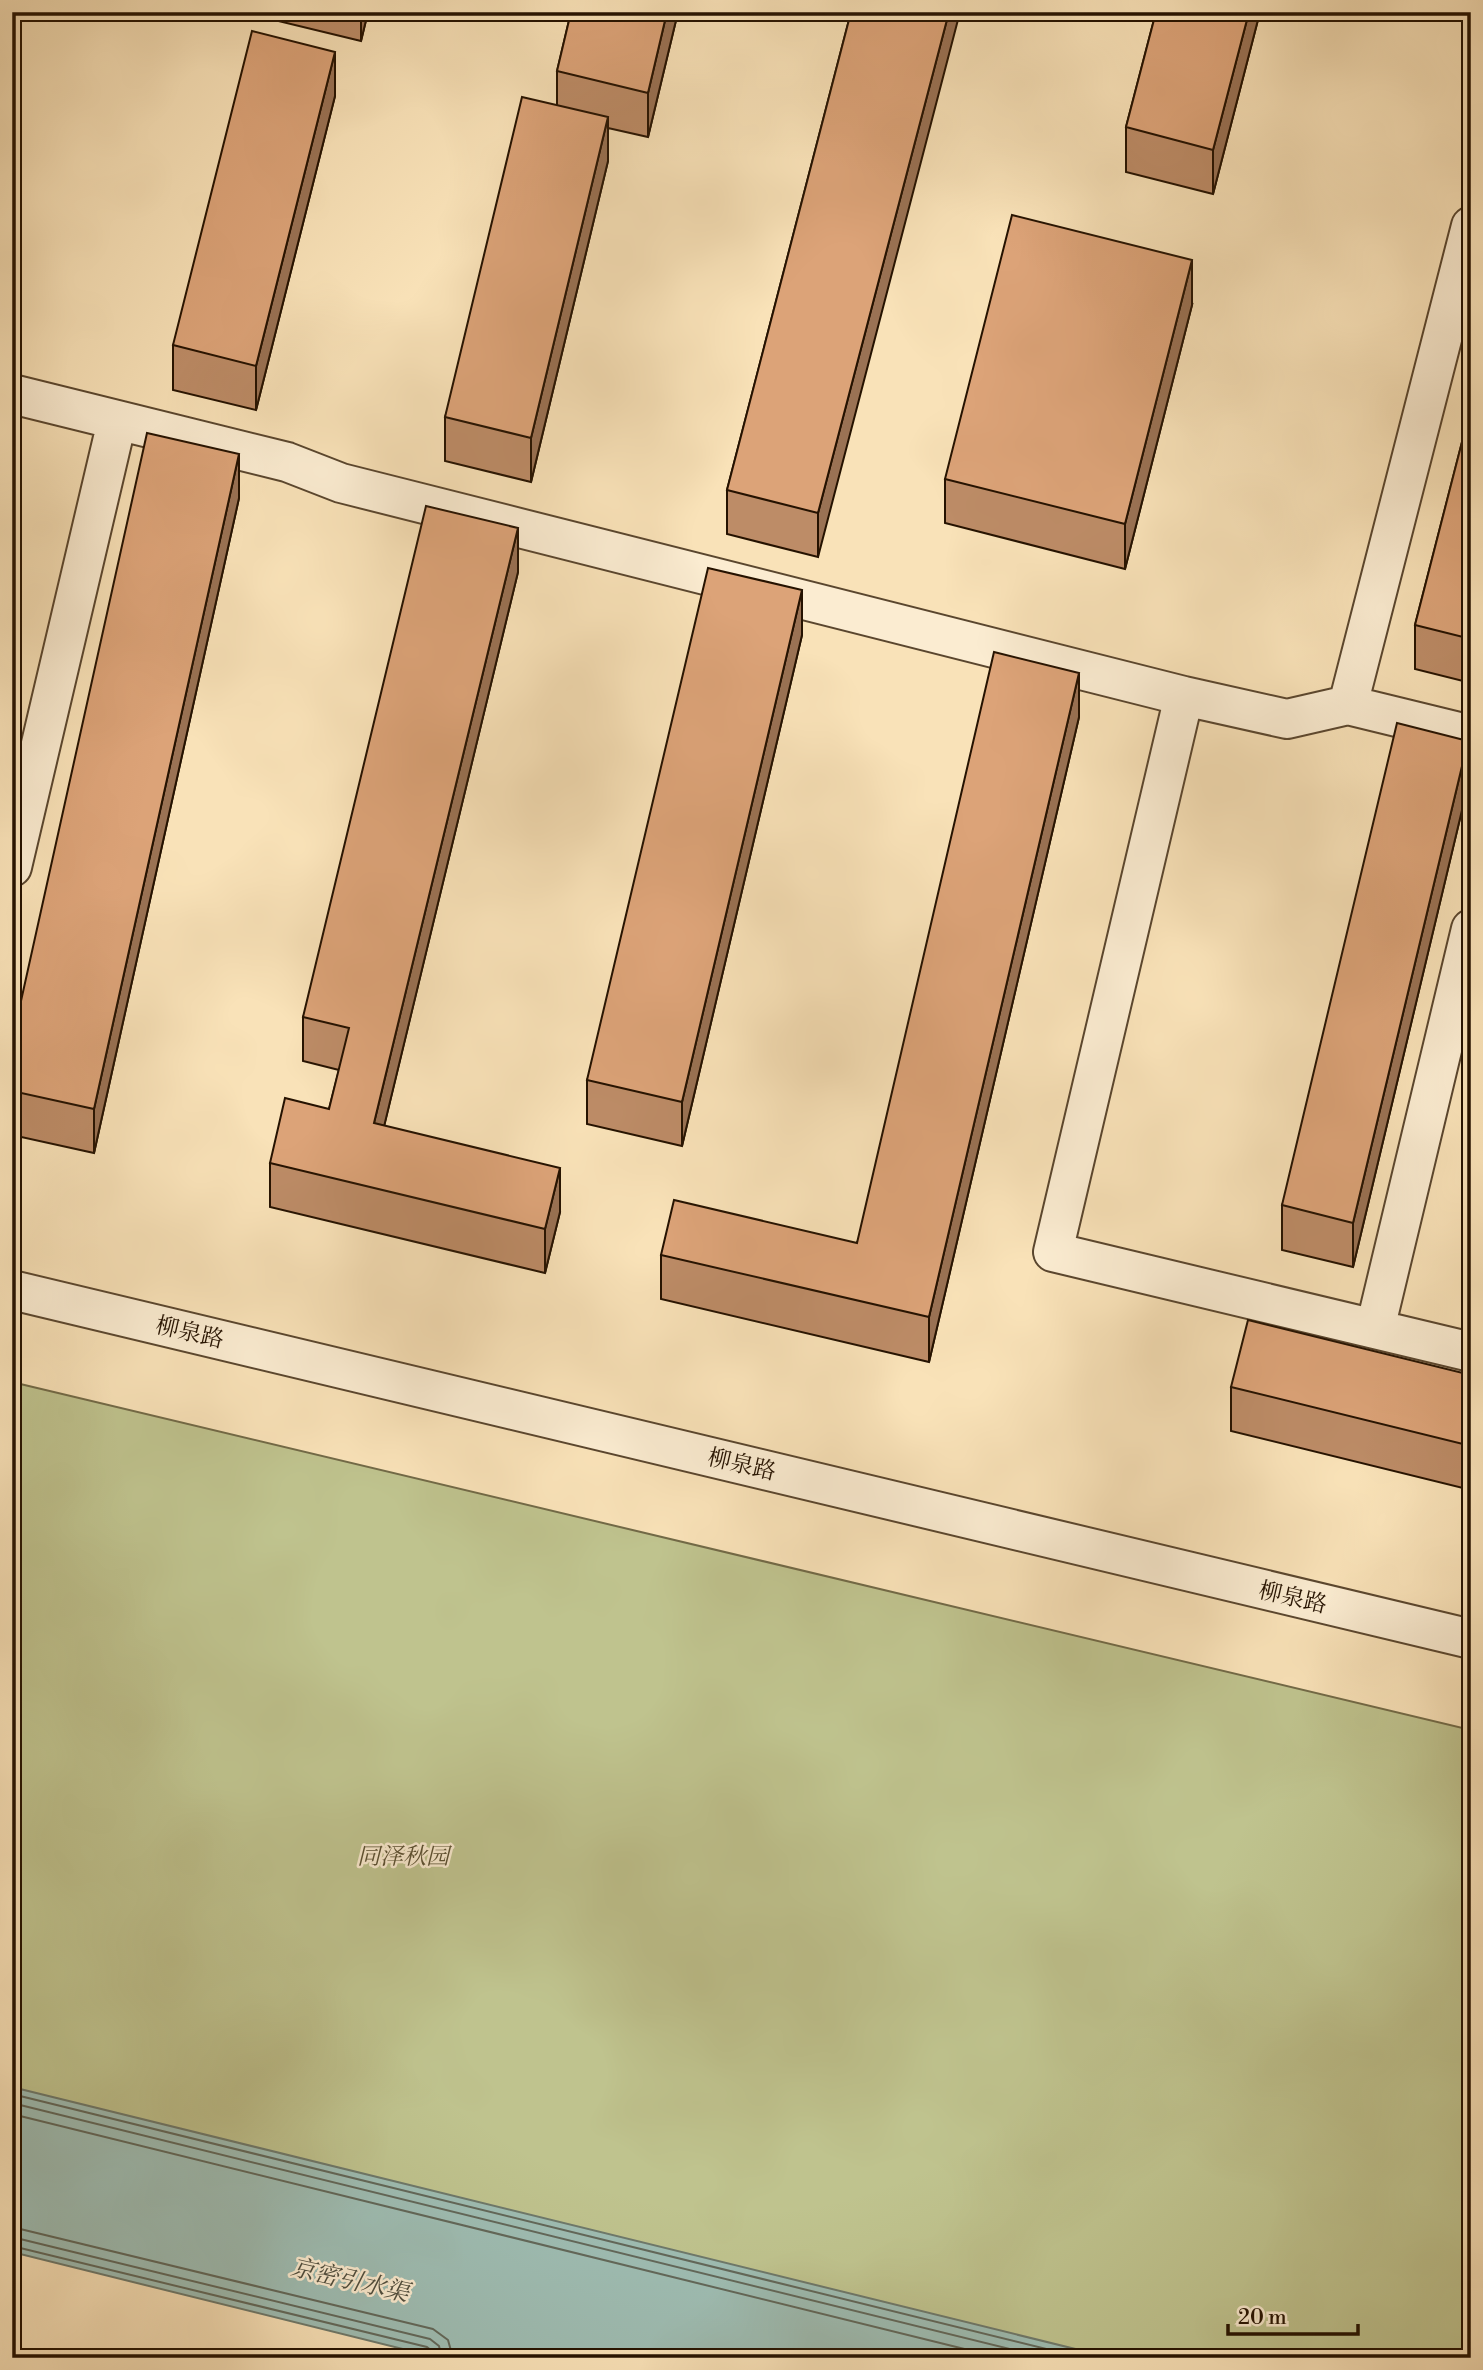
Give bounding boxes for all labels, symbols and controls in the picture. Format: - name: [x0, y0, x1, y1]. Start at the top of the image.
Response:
- street label: 柳泉路: [153, 1312, 227, 1354]
- street label: 柳泉路: [705, 1444, 779, 1486]
- street label: 柳泉路: [1256, 1577, 1330, 1619]
- park label: 同泽秋园: [357, 1843, 453, 1871]
- water label: 京密引水渠: [288, 2253, 415, 2310]
- scale bar: [1228, 2293, 1357, 2337]
- text: 20 m: [1238, 2305, 1287, 2331]

